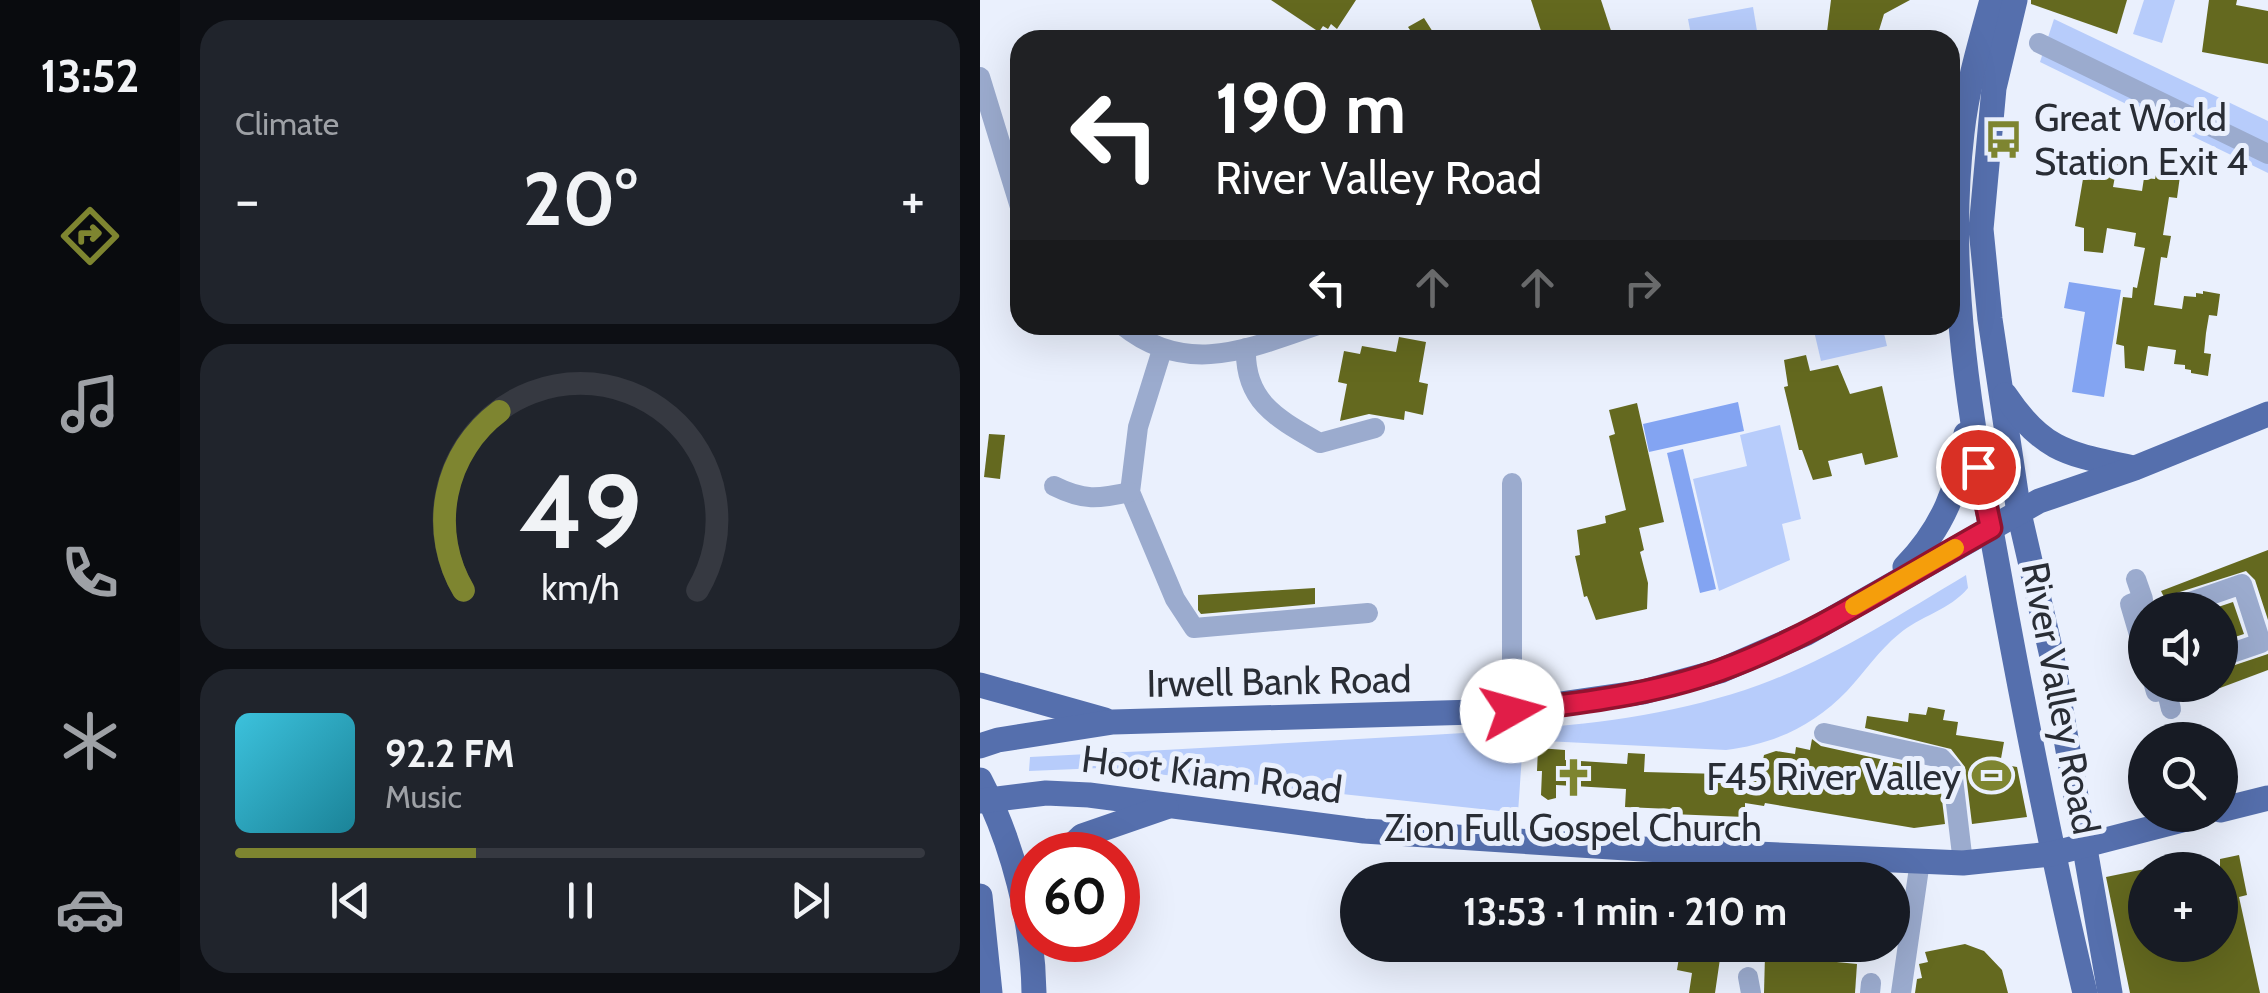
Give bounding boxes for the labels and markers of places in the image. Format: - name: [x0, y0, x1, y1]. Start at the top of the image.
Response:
- place label: Great World Station Exit 4: [2034, 94, 2248, 185]
- bus stop icon: Great World Station Exit 4: [1983, 118, 2025, 160]
- pin: [1936, 425, 2021, 510]
- place label: F45 River Valley: [1706, 753, 1961, 800]
- sports icon: F45 River Valley: [1970, 755, 2012, 797]
- church icon: Zion Full Gospel Church: [1552, 757, 1594, 799]
- place label: Zion Full Gospel Church: [1384, 804, 1762, 851]

